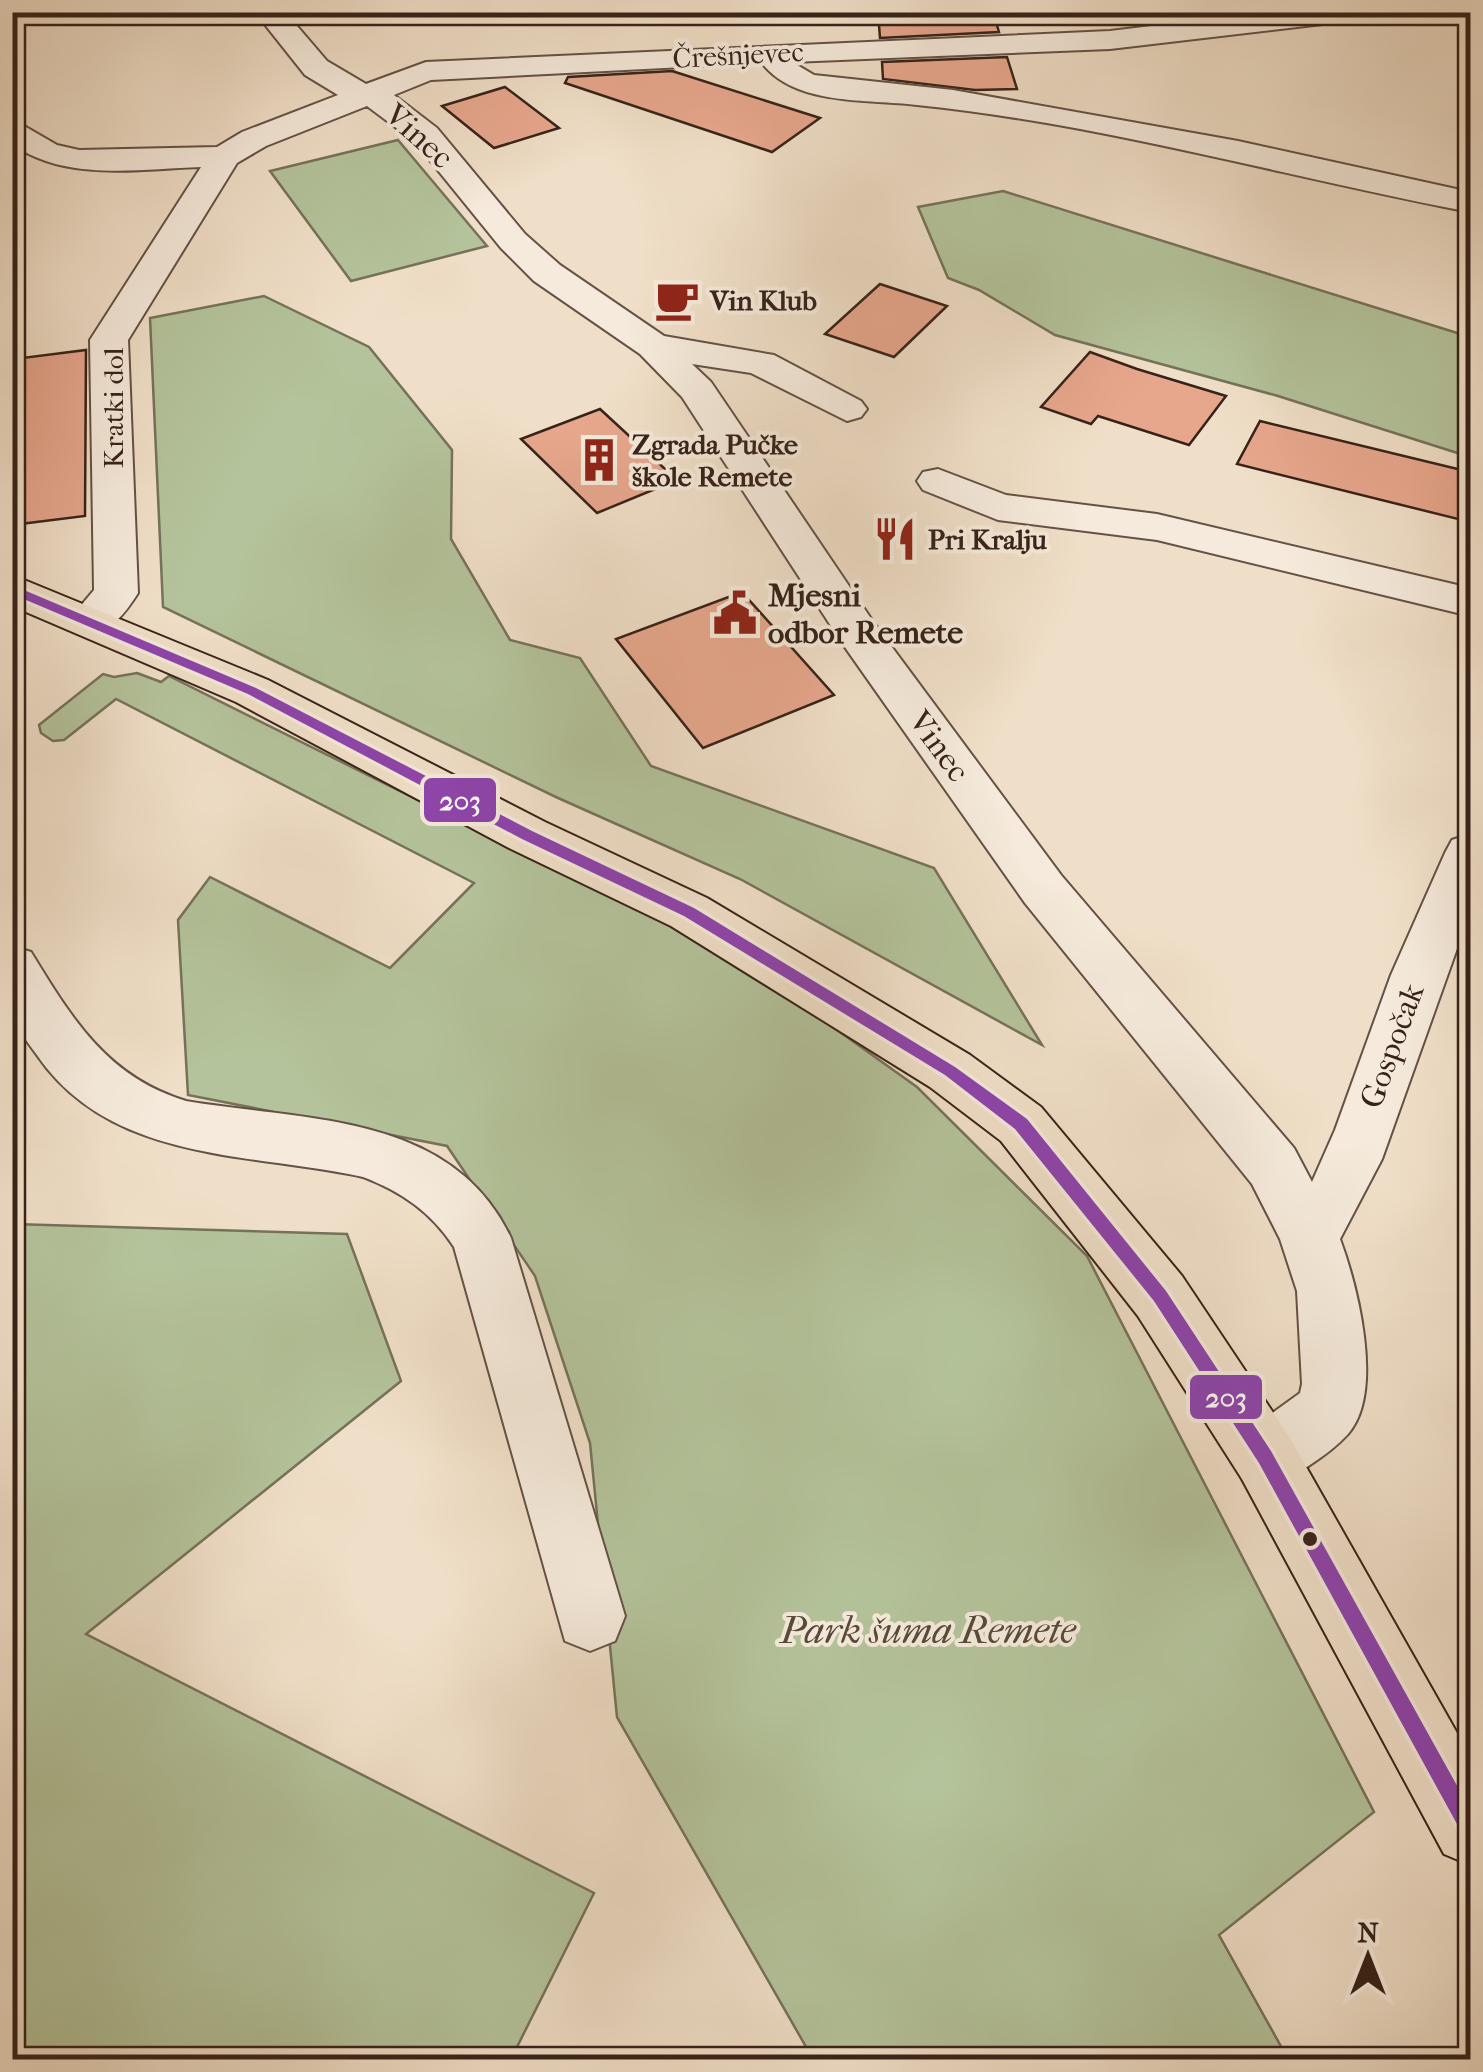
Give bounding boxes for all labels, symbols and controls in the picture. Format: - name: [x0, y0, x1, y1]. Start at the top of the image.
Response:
- street label: Črešnjevec: [672, 35, 804, 75]
- street label: Vinec: [377, 95, 461, 176]
- cafe icon: Vin Klub: [653, 276, 701, 324]
- place label: Vin Klub: [709, 284, 817, 317]
- street label: Kratki dol: [97, 347, 130, 468]
- place label: Zgrada Pučke škole Remete: [632, 428, 798, 493]
- building icon: Zgrada Pučke škole Remete: [575, 436, 623, 484]
- restaurant icon: Pri Kralju: [871, 515, 919, 563]
- place label: Pri Kralju: [928, 523, 1047, 556]
- place label: Mjesni odbor Remete: [768, 577, 963, 651]
- public building icon: Mjesni odbor Remete: [711, 589, 759, 637]
- street label: Vinec: [900, 703, 977, 789]
- line badge: 203: [422, 776, 498, 824]
- text: 203: [439, 784, 481, 817]
- street label: Gospočak: [1352, 978, 1432, 1113]
- line badge: 203: [1188, 1373, 1264, 1421]
- text: 203: [1205, 1381, 1247, 1414]
- unlabelled marker: [1300, 1529, 1320, 1549]
- park label: Park šuma Remete: [778, 1608, 1077, 1653]
- north arrow: [1318, 1907, 1418, 2007]
- text: N: [1357, 1916, 1379, 1949]

